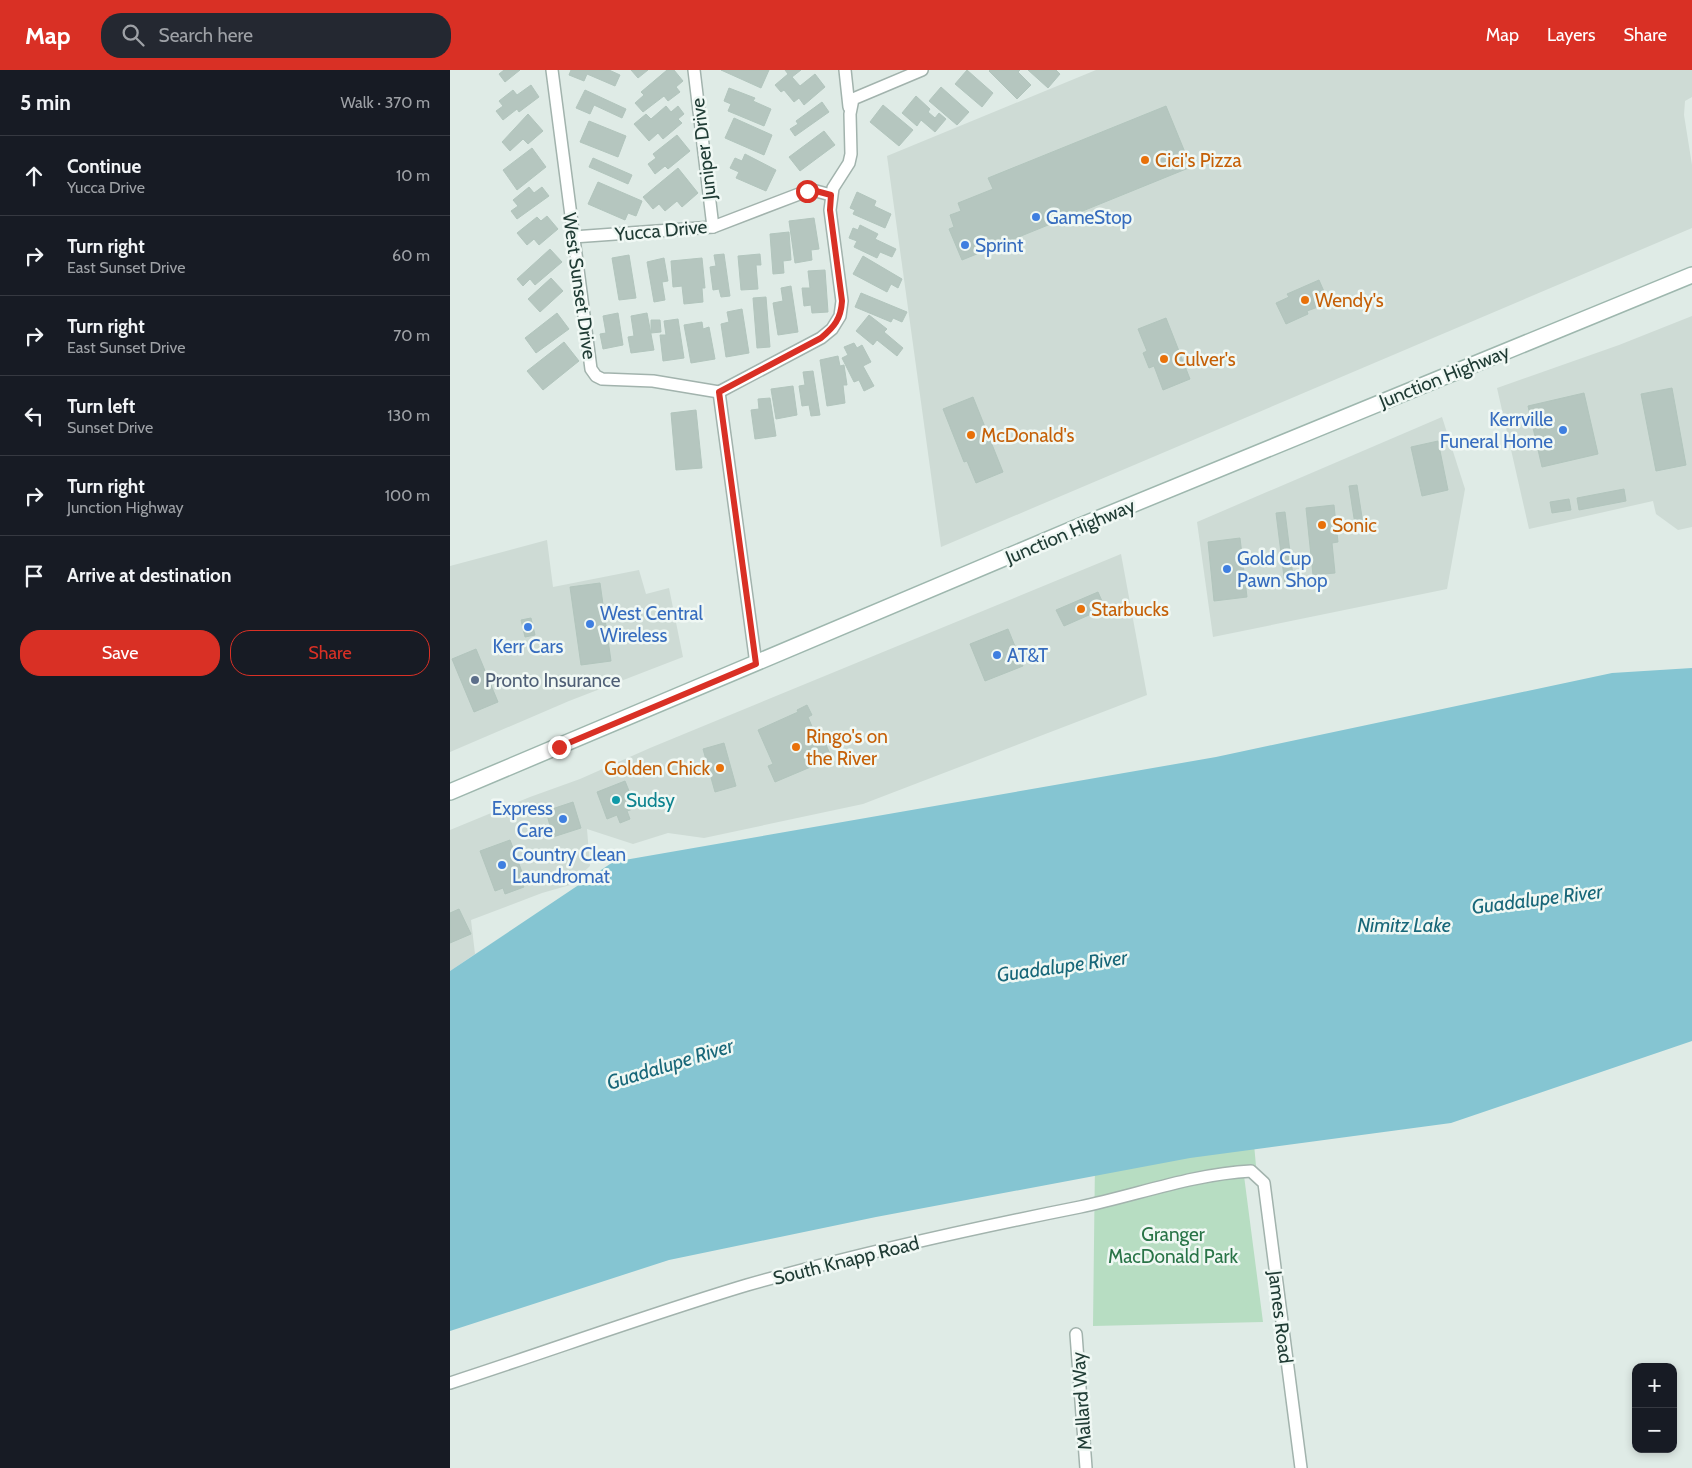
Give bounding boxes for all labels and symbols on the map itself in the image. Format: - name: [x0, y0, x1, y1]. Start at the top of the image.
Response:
- street label: Juniper Drive: [686, 96, 721, 202]
- place label: Cici's Pizza: [1155, 149, 1242, 172]
- marker: Cici's Pizza: [1139, 154, 1151, 166]
- route start: [796, 180, 819, 203]
- place label: GameStop: [1046, 206, 1132, 229]
- street label: West Sunset Drive: [558, 211, 601, 361]
- marker: GameStop: [1030, 211, 1042, 223]
- street label: Yucca Drive: [613, 215, 708, 246]
- place label: Sprint: [975, 234, 1024, 257]
- marker: Sprint: [959, 239, 971, 251]
- place label: Wendy's: [1315, 289, 1384, 312]
- marker: Wendy's: [1299, 294, 1311, 306]
- street label: Junction Highway: [1375, 340, 1513, 413]
- place label: Culver's: [1174, 348, 1236, 371]
- marker: Culver's: [1158, 353, 1170, 365]
- place label: Kerrville Funeral Home: [1440, 408, 1553, 453]
- place label: McDonald's: [981, 424, 1075, 447]
- marker: Kerrville Funeral Home: [1557, 424, 1569, 436]
- marker: McDonald's: [965, 429, 977, 441]
- street label: Junction Highway: [1001, 494, 1139, 570]
- place label: Sonic: [1332, 514, 1377, 537]
- marker: Sonic: [1316, 519, 1328, 531]
- place label: Gold Cup Pawn Shop: [1237, 547, 1327, 592]
- marker: Gold Cup Pawn Shop: [1221, 563, 1233, 575]
- place label: Starbucks: [1091, 598, 1169, 621]
- place label: West Central Wireless: [600, 602, 704, 647]
- marker: Starbucks: [1075, 603, 1087, 615]
- marker: West Central Wireless: [584, 618, 596, 630]
- marker: Kerr Cars: [522, 621, 534, 633]
- place label: Kerr Cars: [493, 635, 564, 658]
- place label: AT&T: [1007, 644, 1048, 667]
- marker: AT&T: [991, 649, 1003, 661]
- place label: Pronto Insurance: [485, 669, 621, 692]
- marker: Pronto Insurance: [469, 674, 481, 686]
- place label: Ringo's on the River: [806, 725, 888, 770]
- route end: [548, 736, 571, 759]
- marker: Ringo's on the River: [790, 741, 802, 753]
- place label: Golden Chick: [604, 757, 710, 780]
- marker: Golden Chick: [714, 762, 726, 774]
- place label: Sudsy: [626, 789, 675, 812]
- marker: Sudsy: [610, 794, 622, 806]
- place label: Express Care: [492, 797, 553, 842]
- marker: Express Care: [557, 813, 569, 825]
- place label: Country Clean Laundromat: [512, 843, 626, 888]
- marker: Country Clean Laundromat: [496, 859, 508, 871]
- water label: Guadalupe River: [1470, 879, 1605, 919]
- water label: Nimitz Lake: [1357, 913, 1451, 937]
- water label: Guadalupe River: [995, 945, 1130, 987]
- water label: Guadalupe River: [604, 1033, 737, 1095]
- park label: Granger MacDonald Park: [1108, 1223, 1239, 1268]
- street label: South Knapp Road: [771, 1231, 922, 1290]
- street label: James Road: [1263, 1268, 1298, 1365]
- street label: Mallard Way: [1067, 1351, 1096, 1451]

